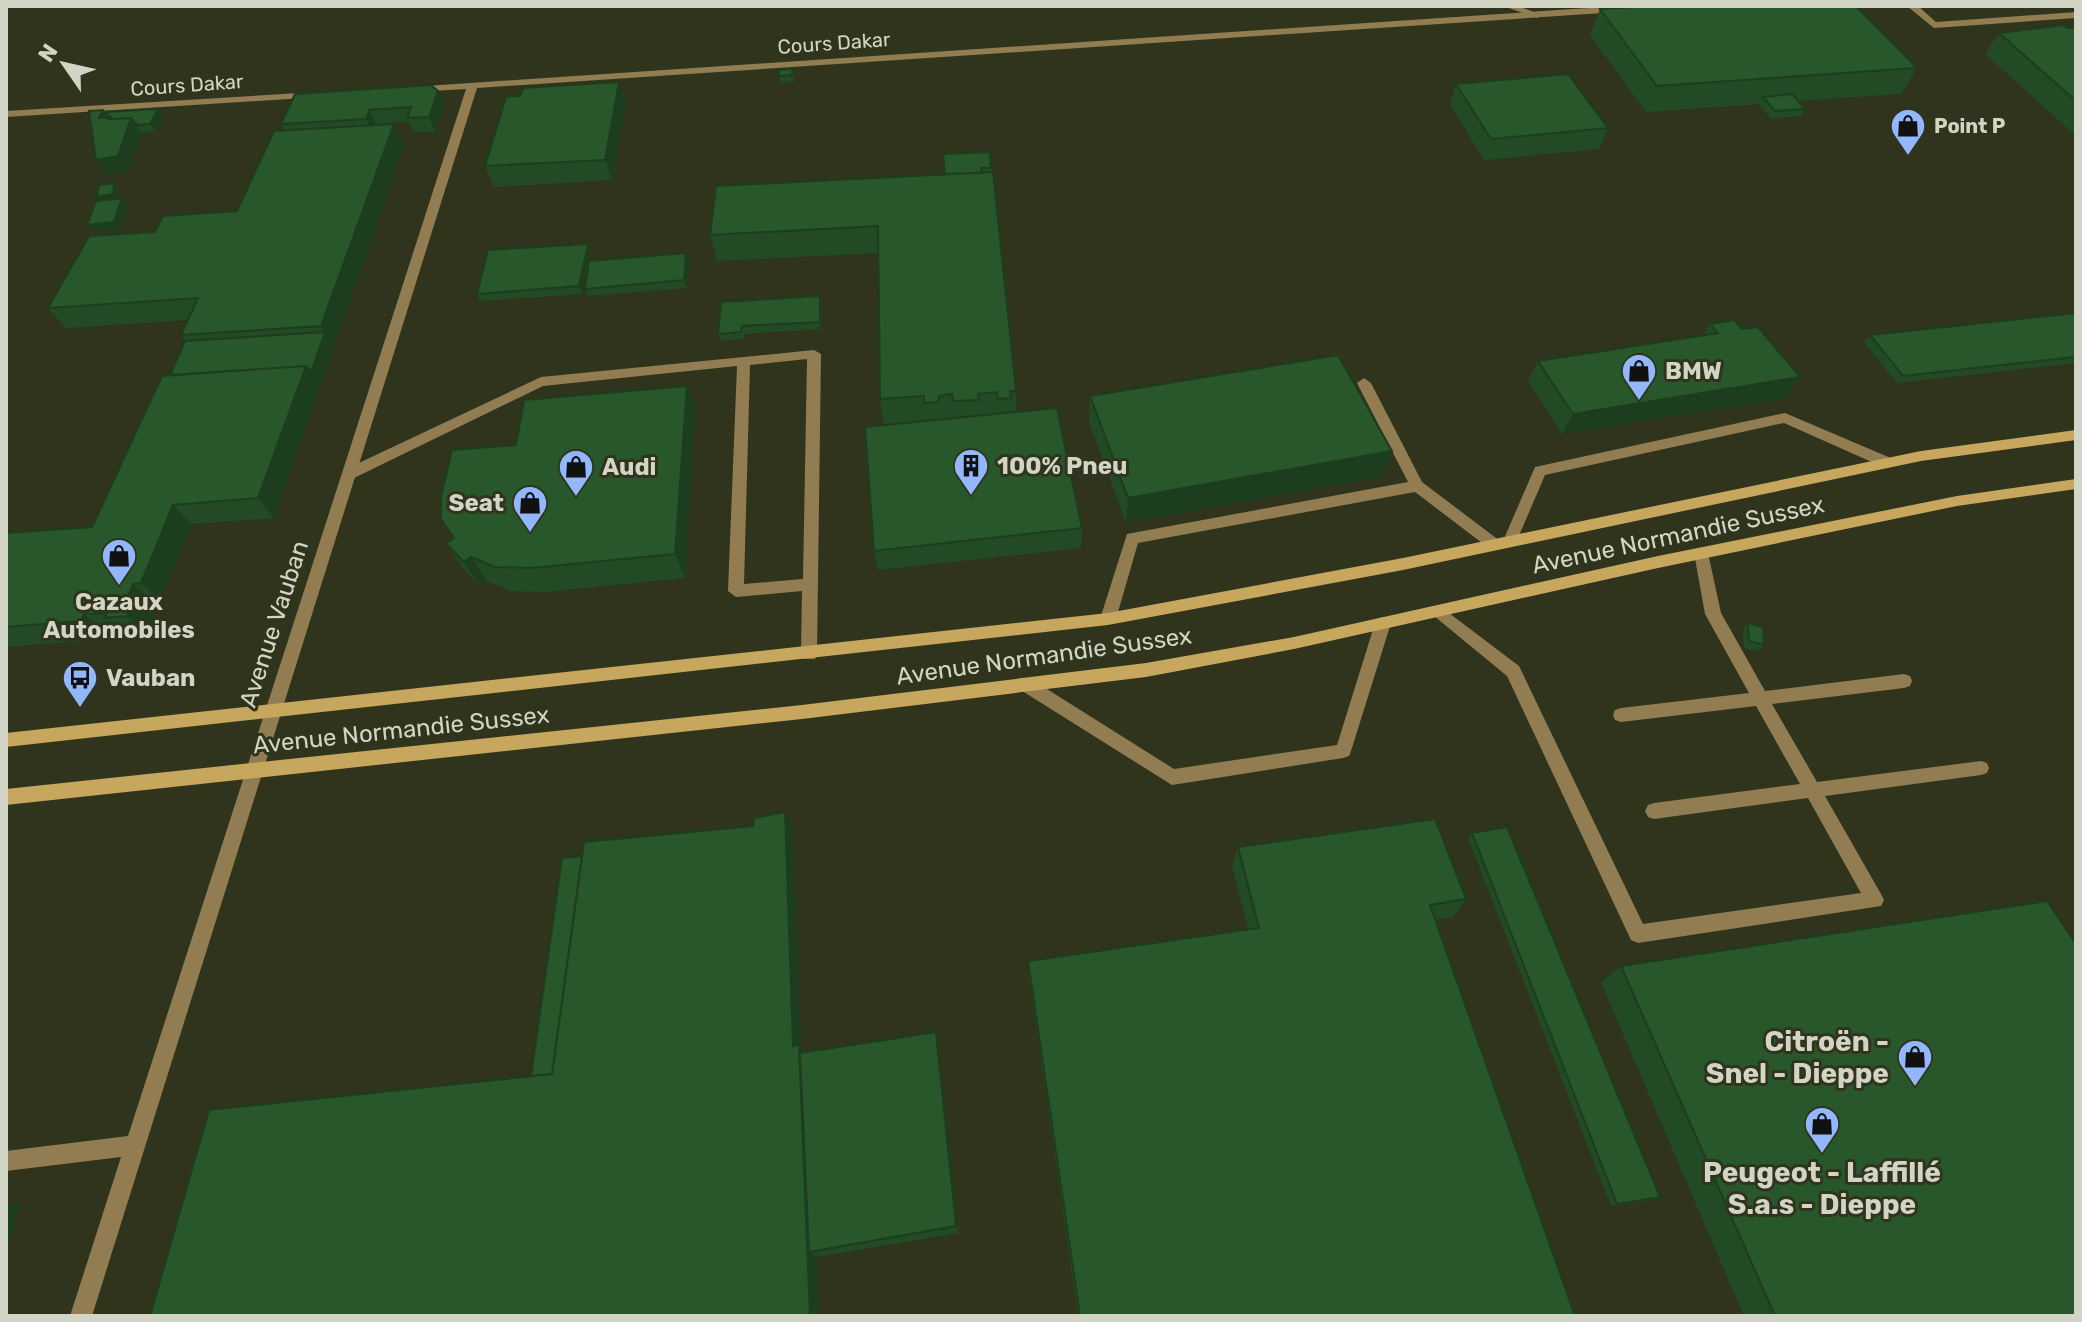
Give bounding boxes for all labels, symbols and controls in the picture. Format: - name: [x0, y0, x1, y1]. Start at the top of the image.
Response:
- north arrow: [24, 24, 104, 104]
- street label: Cours Dakar: [777, 27, 892, 59]
- text: N: [32, 39, 63, 67]
- street label: Cours Dakar: [130, 69, 245, 101]
- shop icon: Point P: [1889, 107, 1927, 157]
- place label: Point P: [1934, 114, 2005, 138]
- shop icon: BMW: [1620, 352, 1658, 402]
- place label: BMW: [1665, 357, 1722, 385]
- building icon: 100% Pneu: [952, 447, 990, 497]
- shop icon: Audi: [557, 448, 595, 498]
- place label: 100% Pneu: [997, 452, 1127, 480]
- place label: Audi: [602, 453, 656, 481]
- shop icon: Seat: [511, 484, 549, 534]
- place label: Seat: [449, 489, 504, 517]
- street label: Avenue Normandie Sussex: [1529, 490, 1827, 580]
- shop icon: Cazaux Automobiles: [100, 537, 138, 587]
- street label: Avenue Vauban: [234, 537, 314, 711]
- place label: Cazaux Automobiles: [43, 588, 195, 644]
- street label: Avenue Normandie Sussex: [894, 621, 1194, 691]
- bus stop icon: Vauban: [61, 659, 99, 709]
- place label: Vauban: [106, 664, 196, 692]
- street label: Avenue Normandie Sussex: [251, 700, 551, 759]
- place label: Citroën - Snel - Dieppe: [1706, 1025, 1889, 1090]
- shop icon: Citroën - Snel - Dieppe: [1896, 1038, 1934, 1088]
- shop icon: Peugeot - Laffillé S.a.s - Dieppe: [1803, 1105, 1841, 1155]
- place label: Peugeot - Laffillé S.a.s - Dieppe: [1703, 1156, 1941, 1221]

